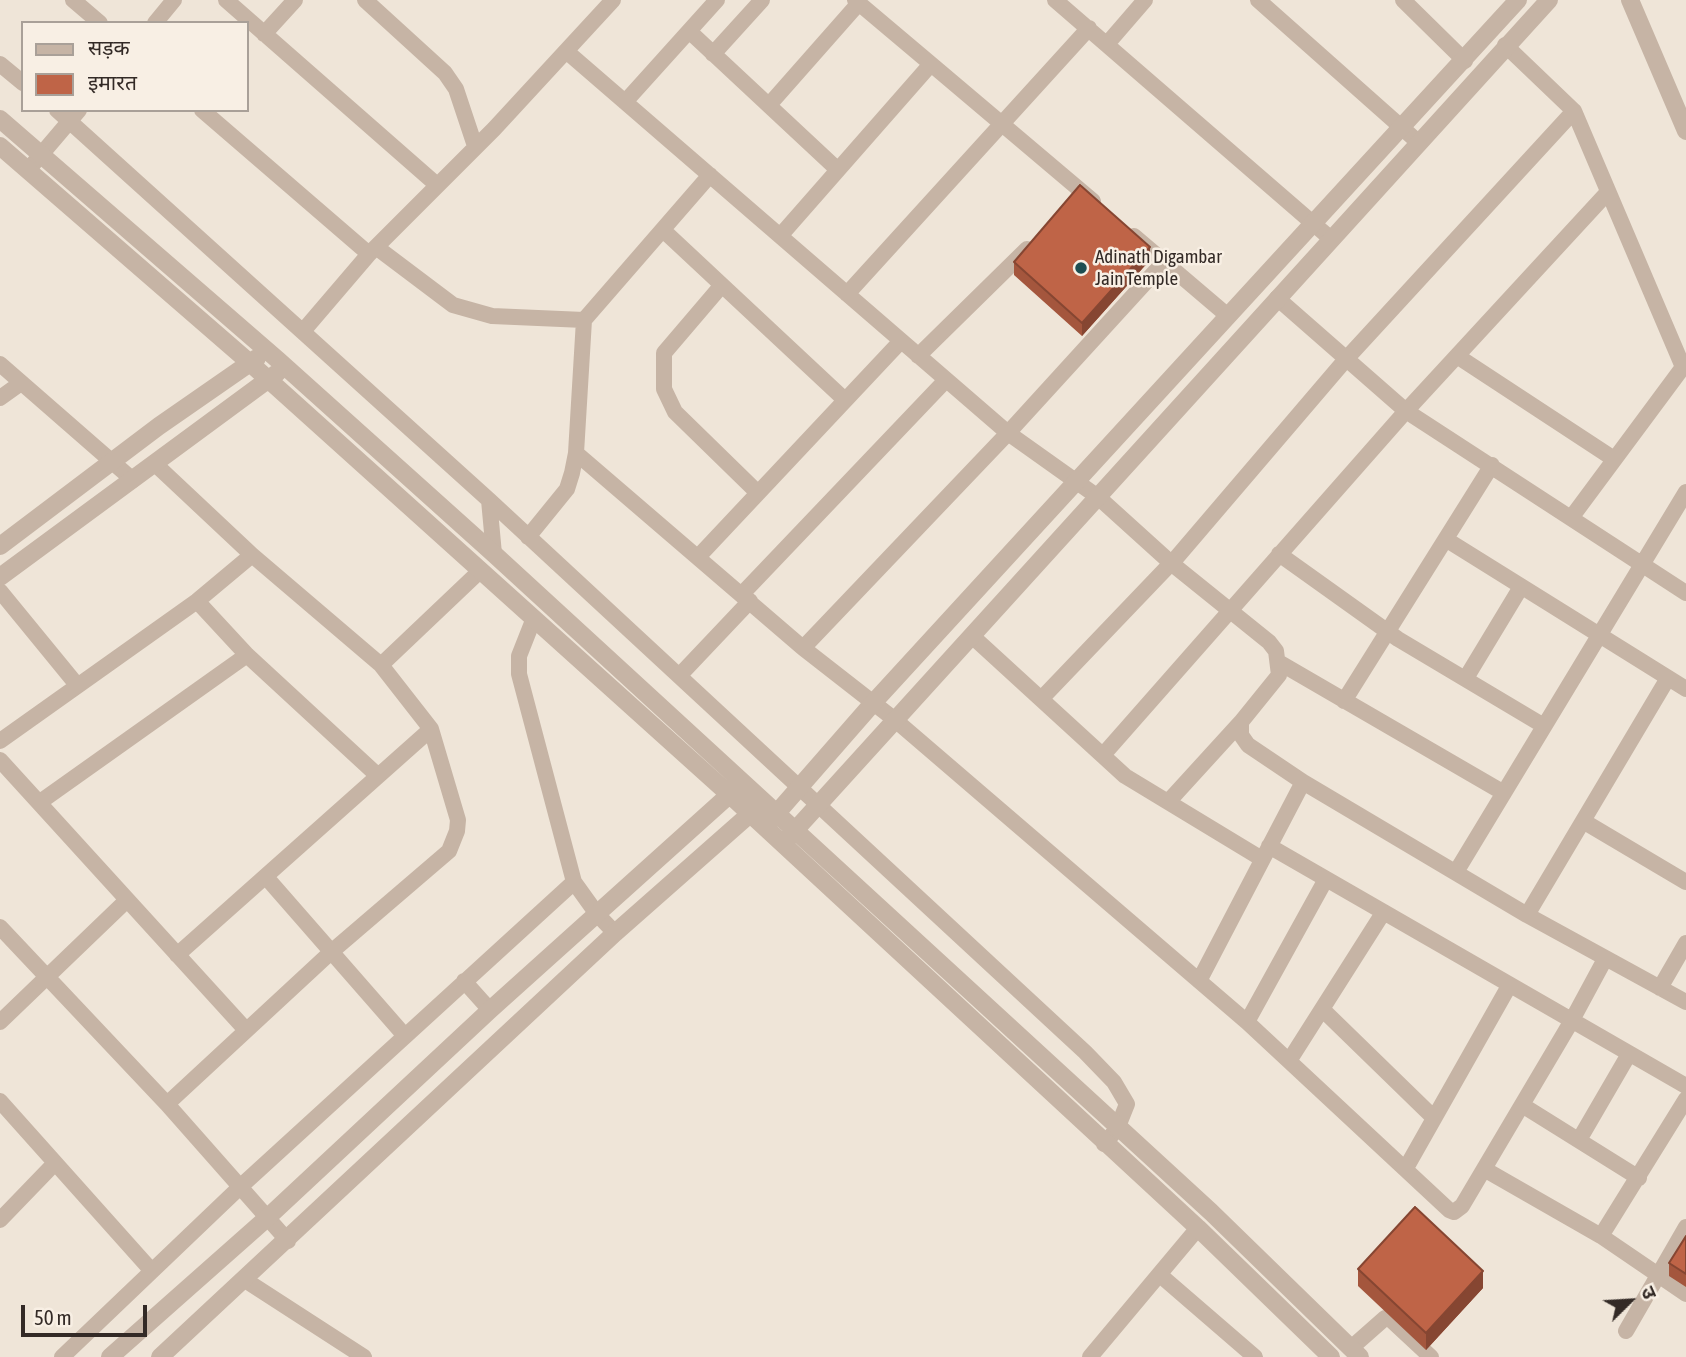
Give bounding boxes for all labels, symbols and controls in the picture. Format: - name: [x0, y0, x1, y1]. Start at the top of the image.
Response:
- legend: [21, 21, 248, 112]
- text: सड़क: [88, 35, 130, 59]
- text: इमारत: [88, 70, 137, 94]
- place label: Adinath Digambar Jain Temple: [1095, 246, 1222, 290]
- marker: Adinath Digambar Jain Temple: [1073, 260, 1089, 276]
- north arrow: [1595, 1266, 1665, 1336]
- text: उ: [1637, 1283, 1661, 1302]
- scale bar: [24, 1290, 150, 1334]
- text: 50 m: [34, 1305, 72, 1329]

